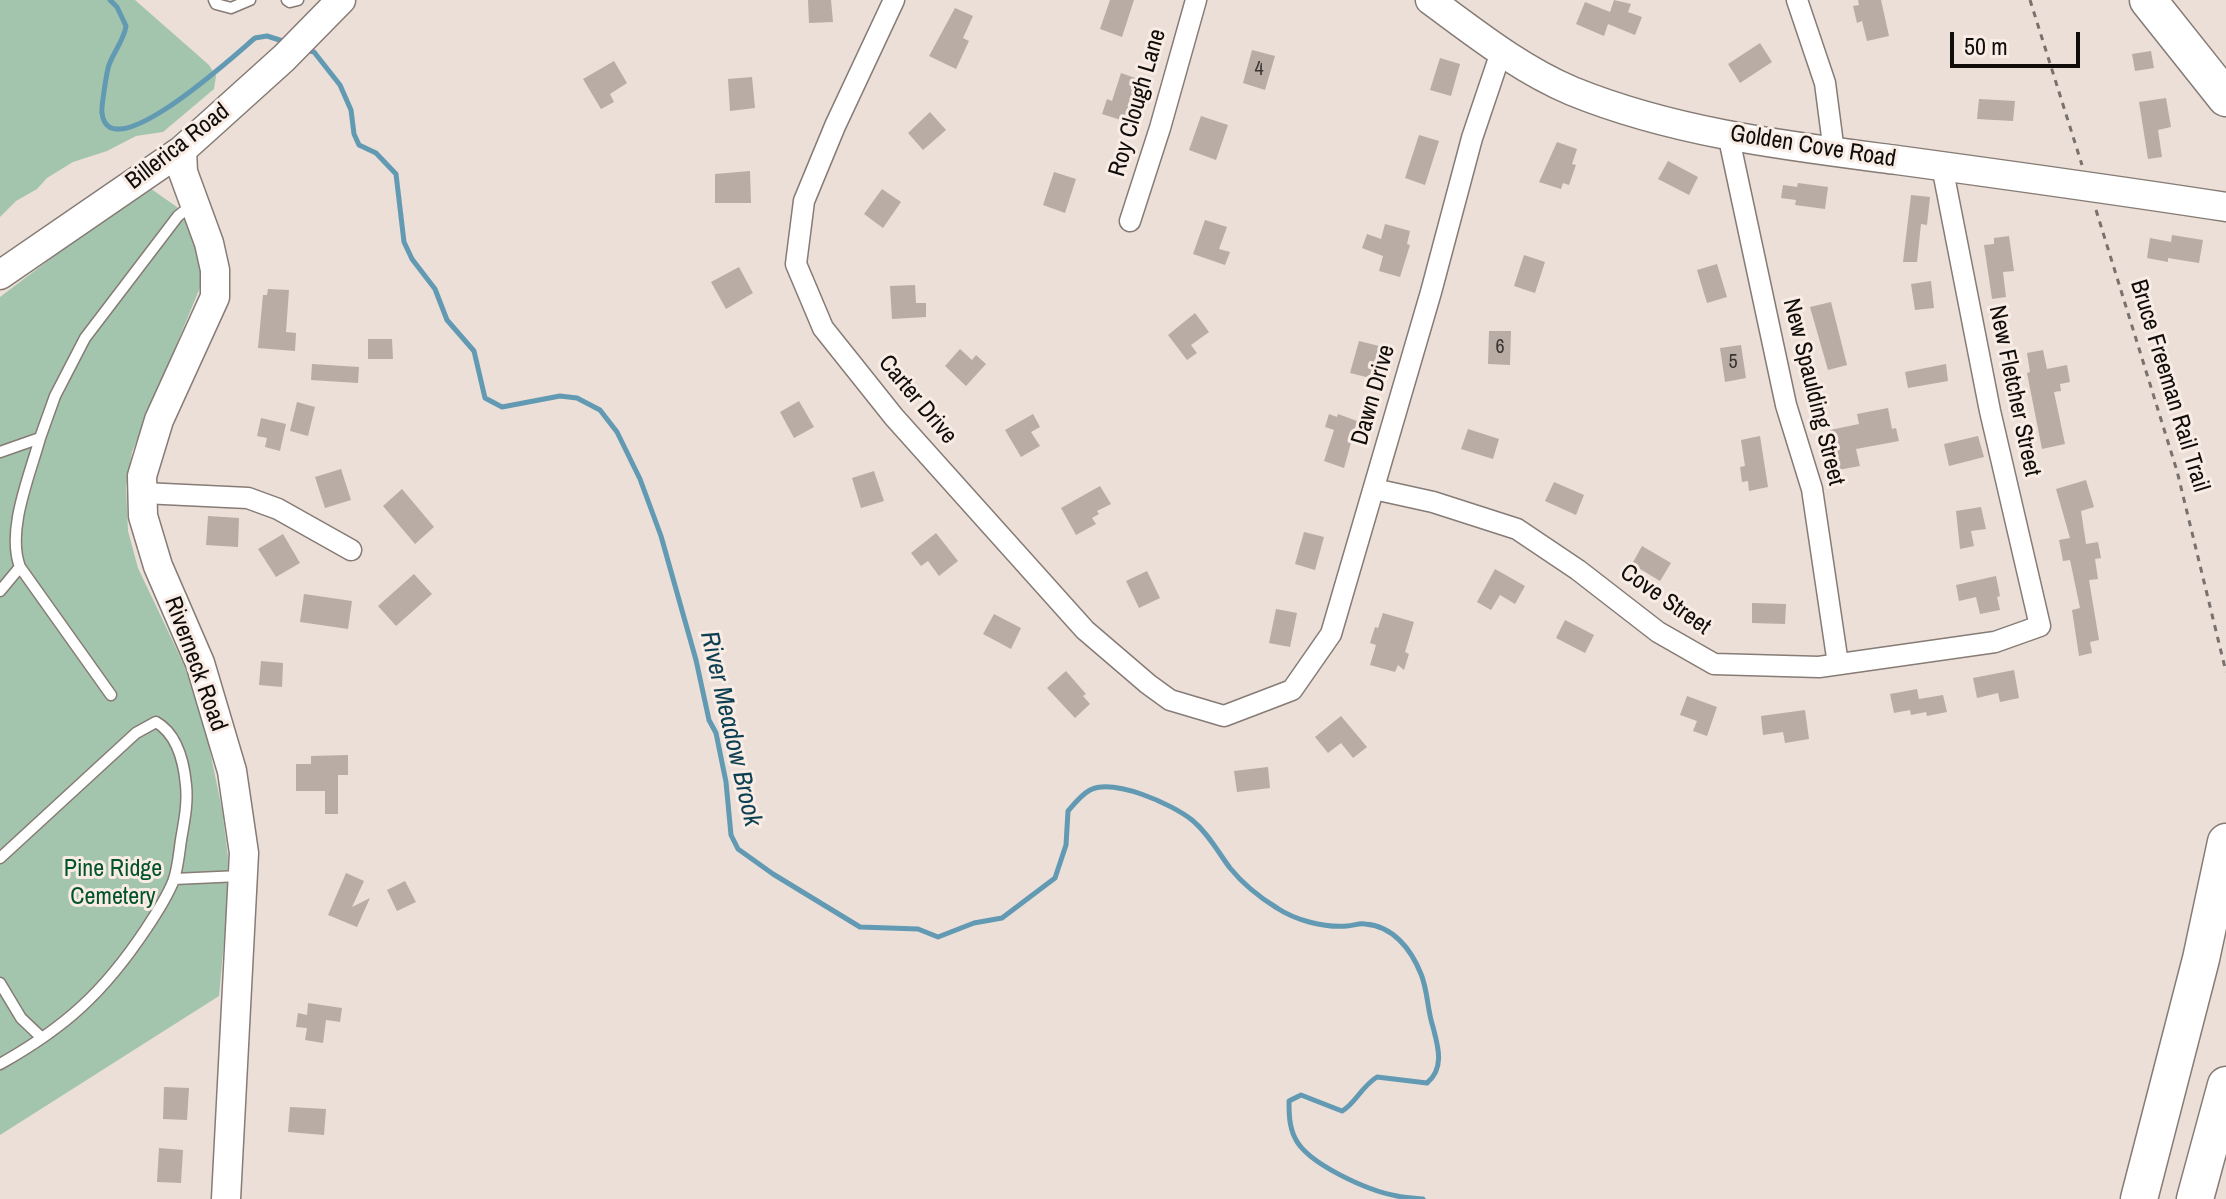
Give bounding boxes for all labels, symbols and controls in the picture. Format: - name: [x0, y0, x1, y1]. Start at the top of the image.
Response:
- scale bar: [1954, 16, 2084, 66]
- street label: Roy Clough Lane: [1103, 26, 1173, 180]
- text: 50 m: [1964, 30, 2008, 62]
- house number: 4: [1254, 58, 1264, 82]
- street label: Billerica Road: [120, 98, 236, 196]
- street label: Golden Cove Road: [1728, 120, 1898, 174]
- street label: Bruce Freeman Rail Trail: [2123, 277, 2215, 495]
- street label: New Spaulding Street: [1776, 296, 1850, 488]
- street label: New Fletcher Street: [1982, 303, 2046, 479]
- house number: 6: [1495, 336, 1505, 360]
- street label: Dawn Drive: [1346, 342, 1402, 448]
- street label: Carter Drive: [872, 350, 962, 450]
- house number: 5: [1728, 351, 1738, 375]
- street label: Cove Street: [1614, 558, 1716, 642]
- street label: Riverneck Road: [157, 593, 233, 735]
- water label: River Meadow Brook: [692, 629, 768, 829]
- park label: Pine Ridge Cemetery: [64, 856, 162, 912]

